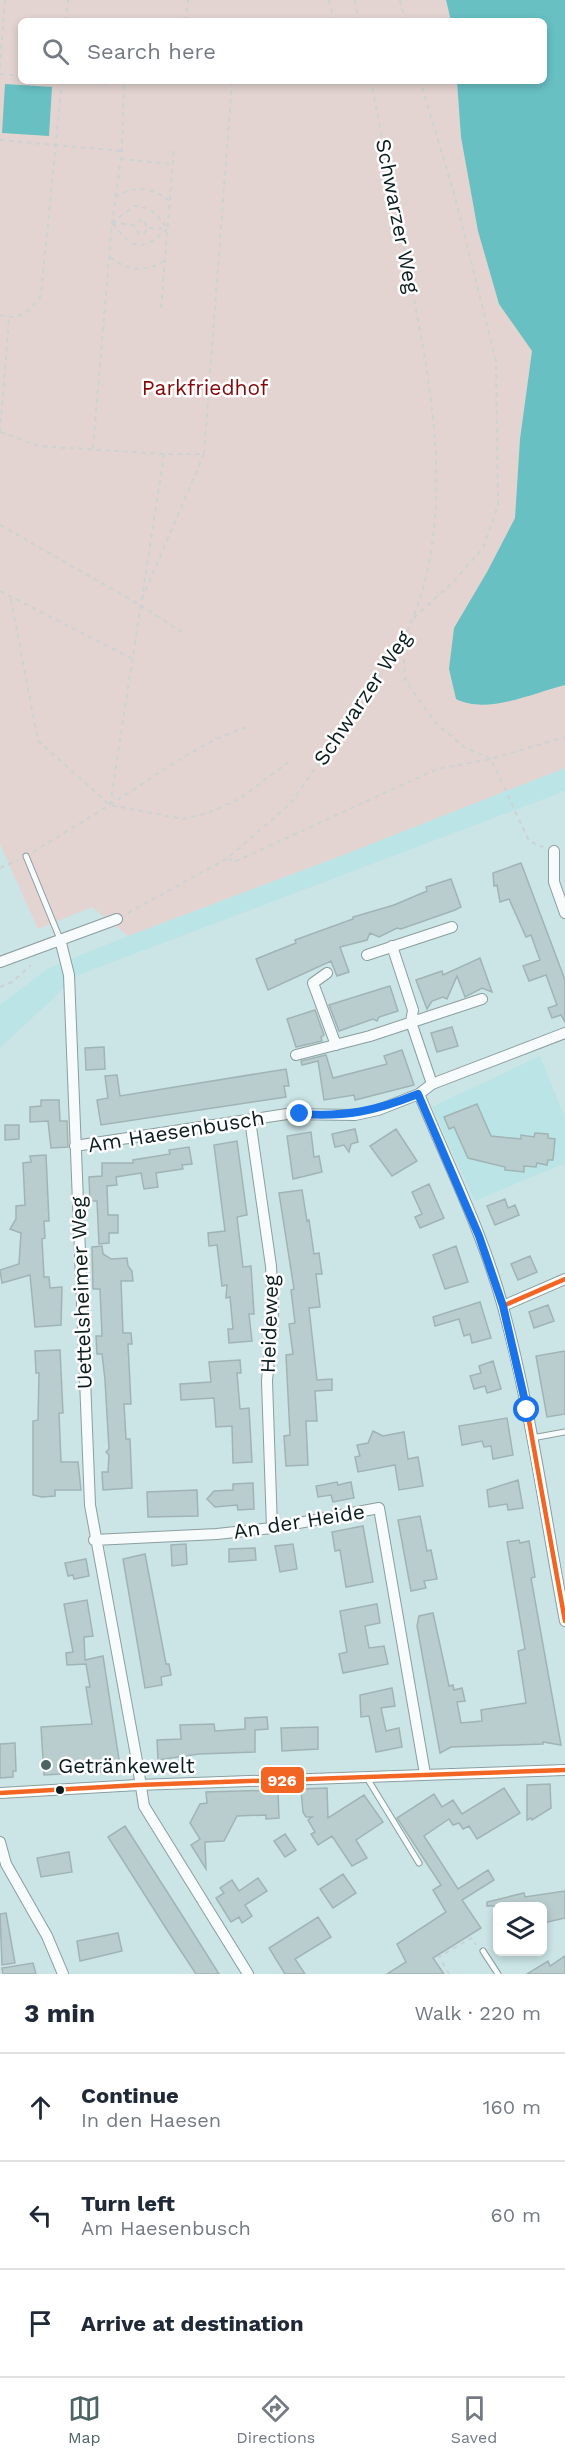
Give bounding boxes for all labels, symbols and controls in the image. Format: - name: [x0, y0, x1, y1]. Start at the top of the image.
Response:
- search box: [18, 18, 547, 84]
- icon: search: [39, 35, 72, 68]
- text: Search here: [87, 39, 216, 64]
- street label: Schwarzer Weg: [371, 137, 425, 296]
- park label: Parkfriedhof: [142, 375, 268, 400]
- street label: Schwarzer Weg: [308, 625, 417, 770]
- route end: [286, 1100, 312, 1126]
- street label: Am Haesenbusch: [86, 1105, 266, 1157]
- street label: Uettelsheimer Weg: [65, 1195, 97, 1390]
- street label: Heideweg: [255, 1274, 283, 1374]
- route start: [513, 1396, 539, 1422]
- street label: An der Heide: [231, 1498, 367, 1544]
- place label: Getränkewelt: [58, 1753, 195, 1778]
- marker: Getränkewelt: [39, 1758, 53, 1772]
- line badge: 926: [260, 1766, 305, 1794]
- text: 926: [267, 1771, 297, 1790]
- unlabelled marker: [54, 1784, 66, 1796]
- map controls: [493, 1902, 547, 1956]
- button: layers: [493, 1902, 547, 1956]
- text: 3 min: [24, 1998, 95, 2028]
- text: Walk · 220 m: [414, 2001, 541, 2025]
- text: Continue: [81, 2083, 179, 2108]
- icon: ahead: [24, 2091, 57, 2124]
- text: 160 m: [483, 2095, 541, 2119]
- text: In den Haesen: [81, 2108, 221, 2132]
- text: Turn left: [81, 2191, 175, 2216]
- icon: left: [24, 2199, 57, 2232]
- text: 60 m: [491, 2203, 541, 2227]
- text: Am Haesenbusch: [81, 2216, 251, 2240]
- icon: arrive: [24, 2307, 57, 2340]
- text: Arrive at destination: [81, 2311, 304, 2336]
- tab: Map: [68, 2392, 101, 2447]
- tab: Directions: [236, 2392, 315, 2447]
- tab: Saved: [451, 2392, 497, 2447]

